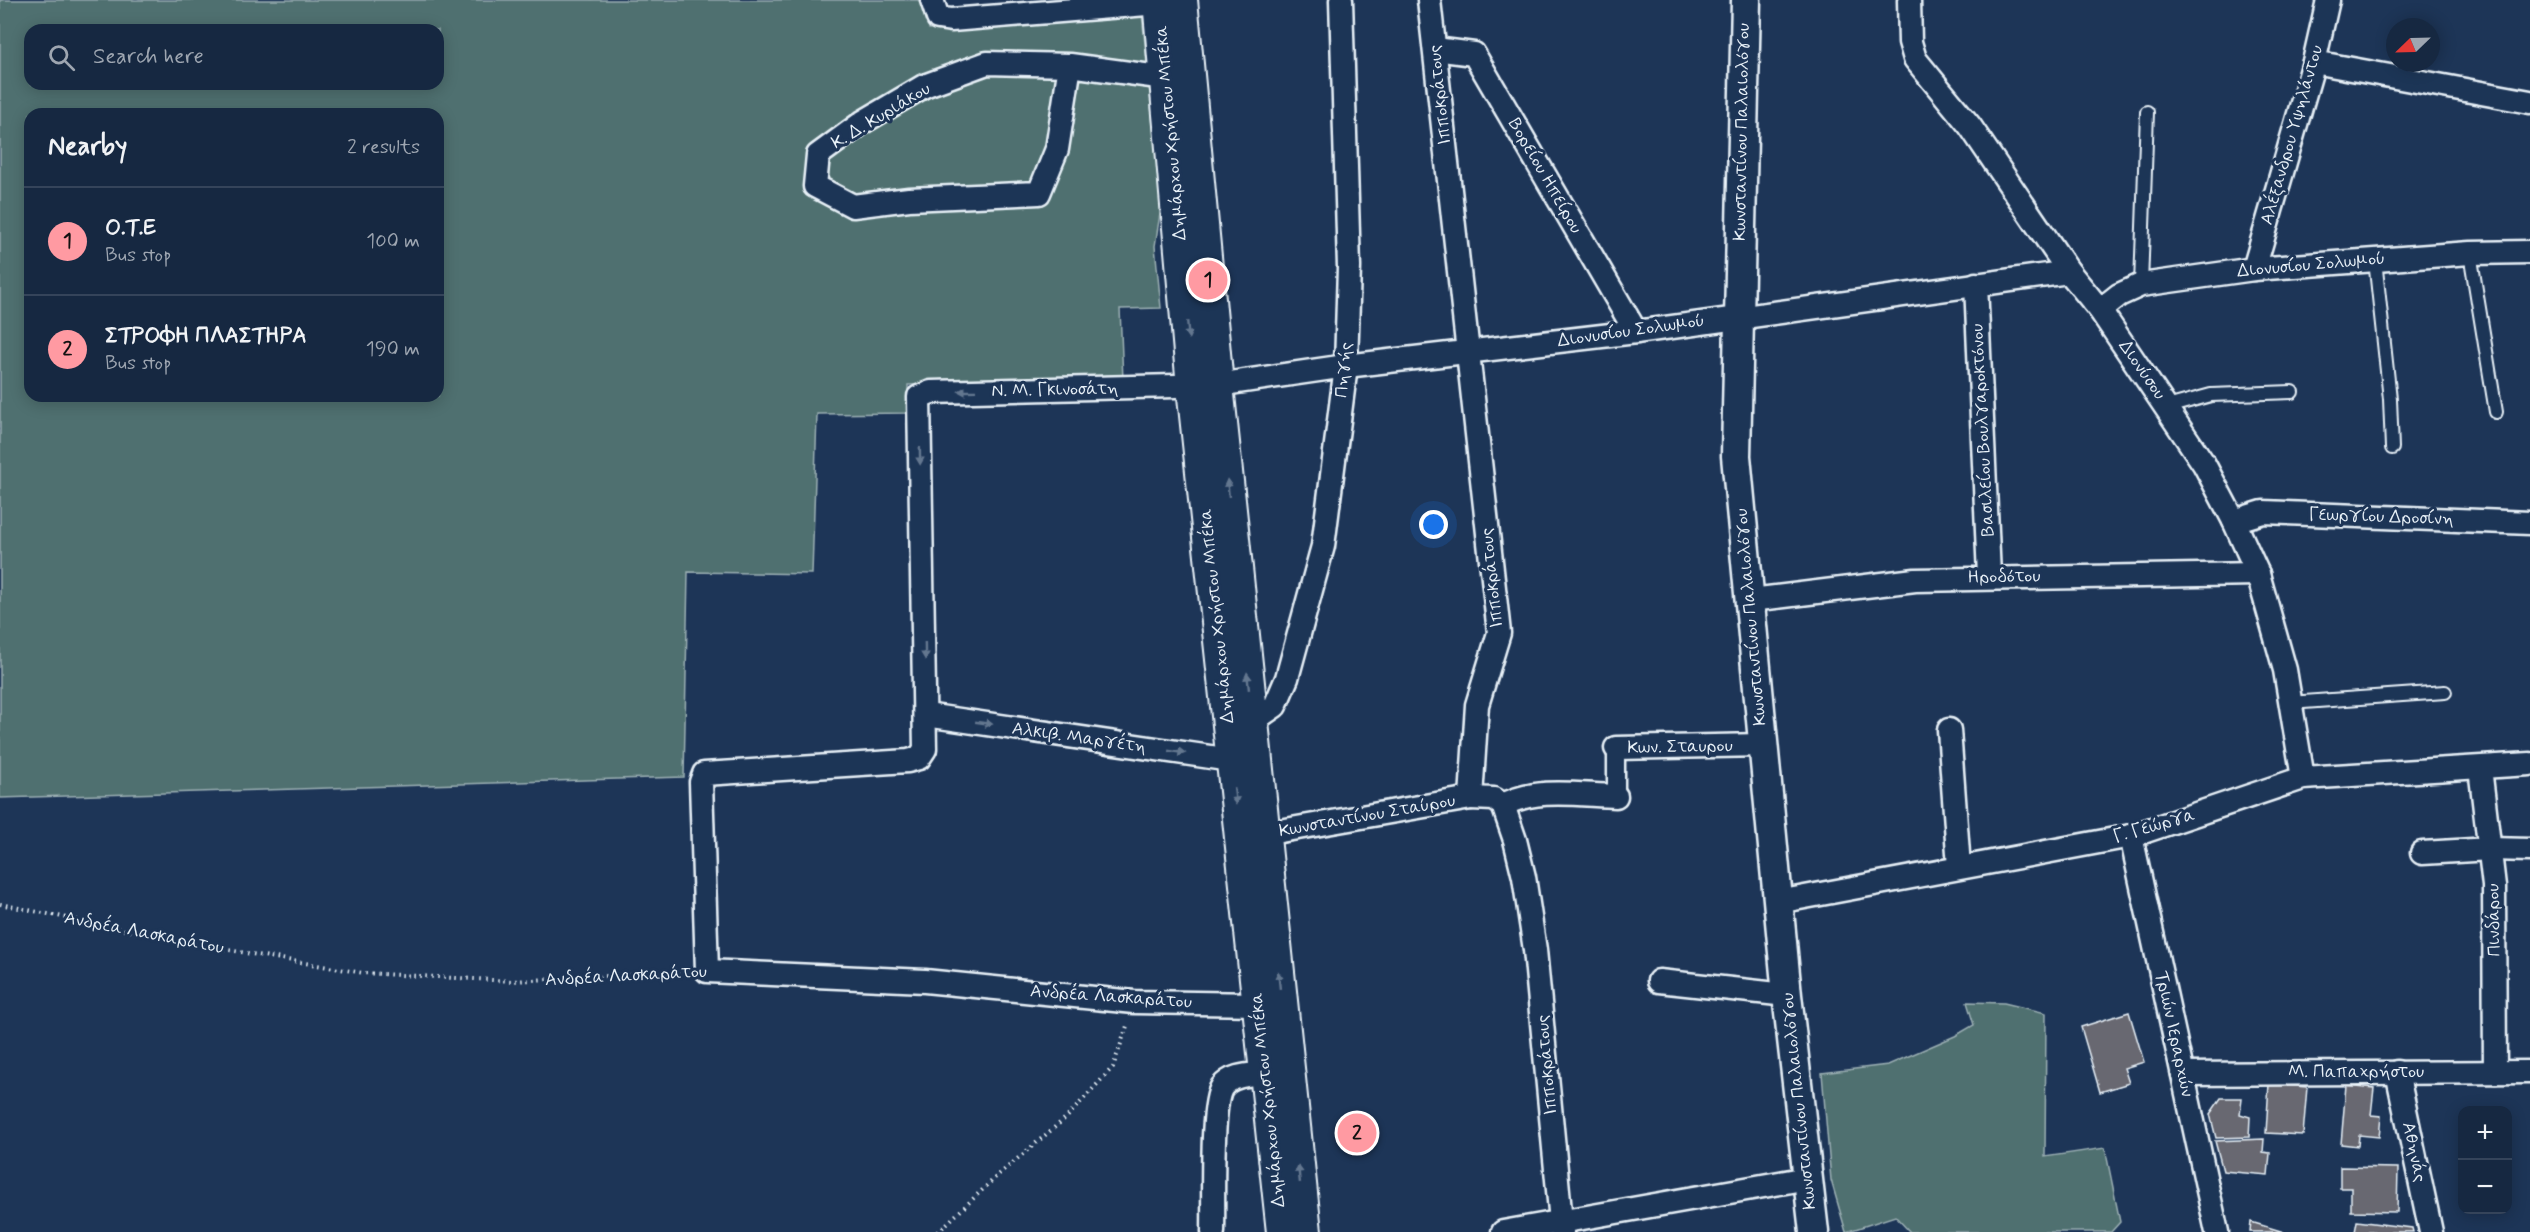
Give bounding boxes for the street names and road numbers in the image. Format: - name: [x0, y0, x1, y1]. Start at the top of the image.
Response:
- street label: Κωνσταντίνου Παλαιολόγου: [1728, 23, 1756, 241]
- street label: Δημάρχου Χρήστου Μπέκα: [1149, 24, 1192, 242]
- street label: Αλέξανδρου Υψηλάντου: [2254, 42, 2329, 228]
- street label: Ιπποκράτους: [1423, 44, 1457, 146]
- street label: Κ. Δ. Κυριάκου: [827, 77, 935, 155]
- street label: Βορείου Ηπείρου: [1502, 114, 1588, 238]
- street label: Διονυσίου Σολωμού: [2236, 247, 2386, 283]
- street label: Διονυσίου Σολωμού: [1556, 309, 1706, 353]
- street label: Βασιλείου Βουλγαροκτόνου: [1965, 323, 2001, 537]
- street label: Διονύσου: [2113, 335, 2171, 405]
- street label: Πηγής: [1330, 341, 1358, 399]
- street label: Ν. Μ. Γκινοσάτη: [991, 377, 1119, 403]
- street label: Γεωργίου Δροσίνη: [2308, 502, 2454, 532]
- street label: Δημάρχου Χρήστου Μπέκα: [1193, 507, 1240, 725]
- street label: Κωνσταντίνου Παλαιολόγου: [1730, 507, 1772, 727]
- street label: Ιπποκράτους: [1475, 527, 1509, 629]
- street label: Ηροδότου: [1967, 564, 2041, 590]
- street label: Αλκιβ. Μαργέτη: [1010, 716, 1148, 759]
- street label: Κων. Σταυρου: [1627, 734, 1733, 760]
- street label: Κωνσταντίνου Σταύρου: [1277, 789, 1457, 843]
- street label: Γ. Γεώργα: [2110, 803, 2198, 849]
- street label: Πινδάρου: [2481, 883, 2507, 957]
- street label: Ανδρέα Λασκαράτου: [62, 905, 226, 960]
- street label: Ανδρέα Λασκαράτου: [544, 959, 708, 992]
- street label: Τριών Ιεραρχών: [2149, 969, 2199, 1099]
- street label: Ανδρέα Λασκαράτου: [1029, 978, 1193, 1015]
- street label: Δημάρχου Χρήστου Μπέκα: [1244, 991, 1291, 1209]
- street label: Κωνσταντίνου Παλαιολόγου: [1776, 991, 1822, 1211]
- street label: Ιπποκράτους: [1531, 1014, 1563, 1116]
- street label: Μ. Παπαχρήστου: [2288, 1060, 2424, 1084]
- street label: Αθηνάς: [2396, 1120, 2432, 1184]

